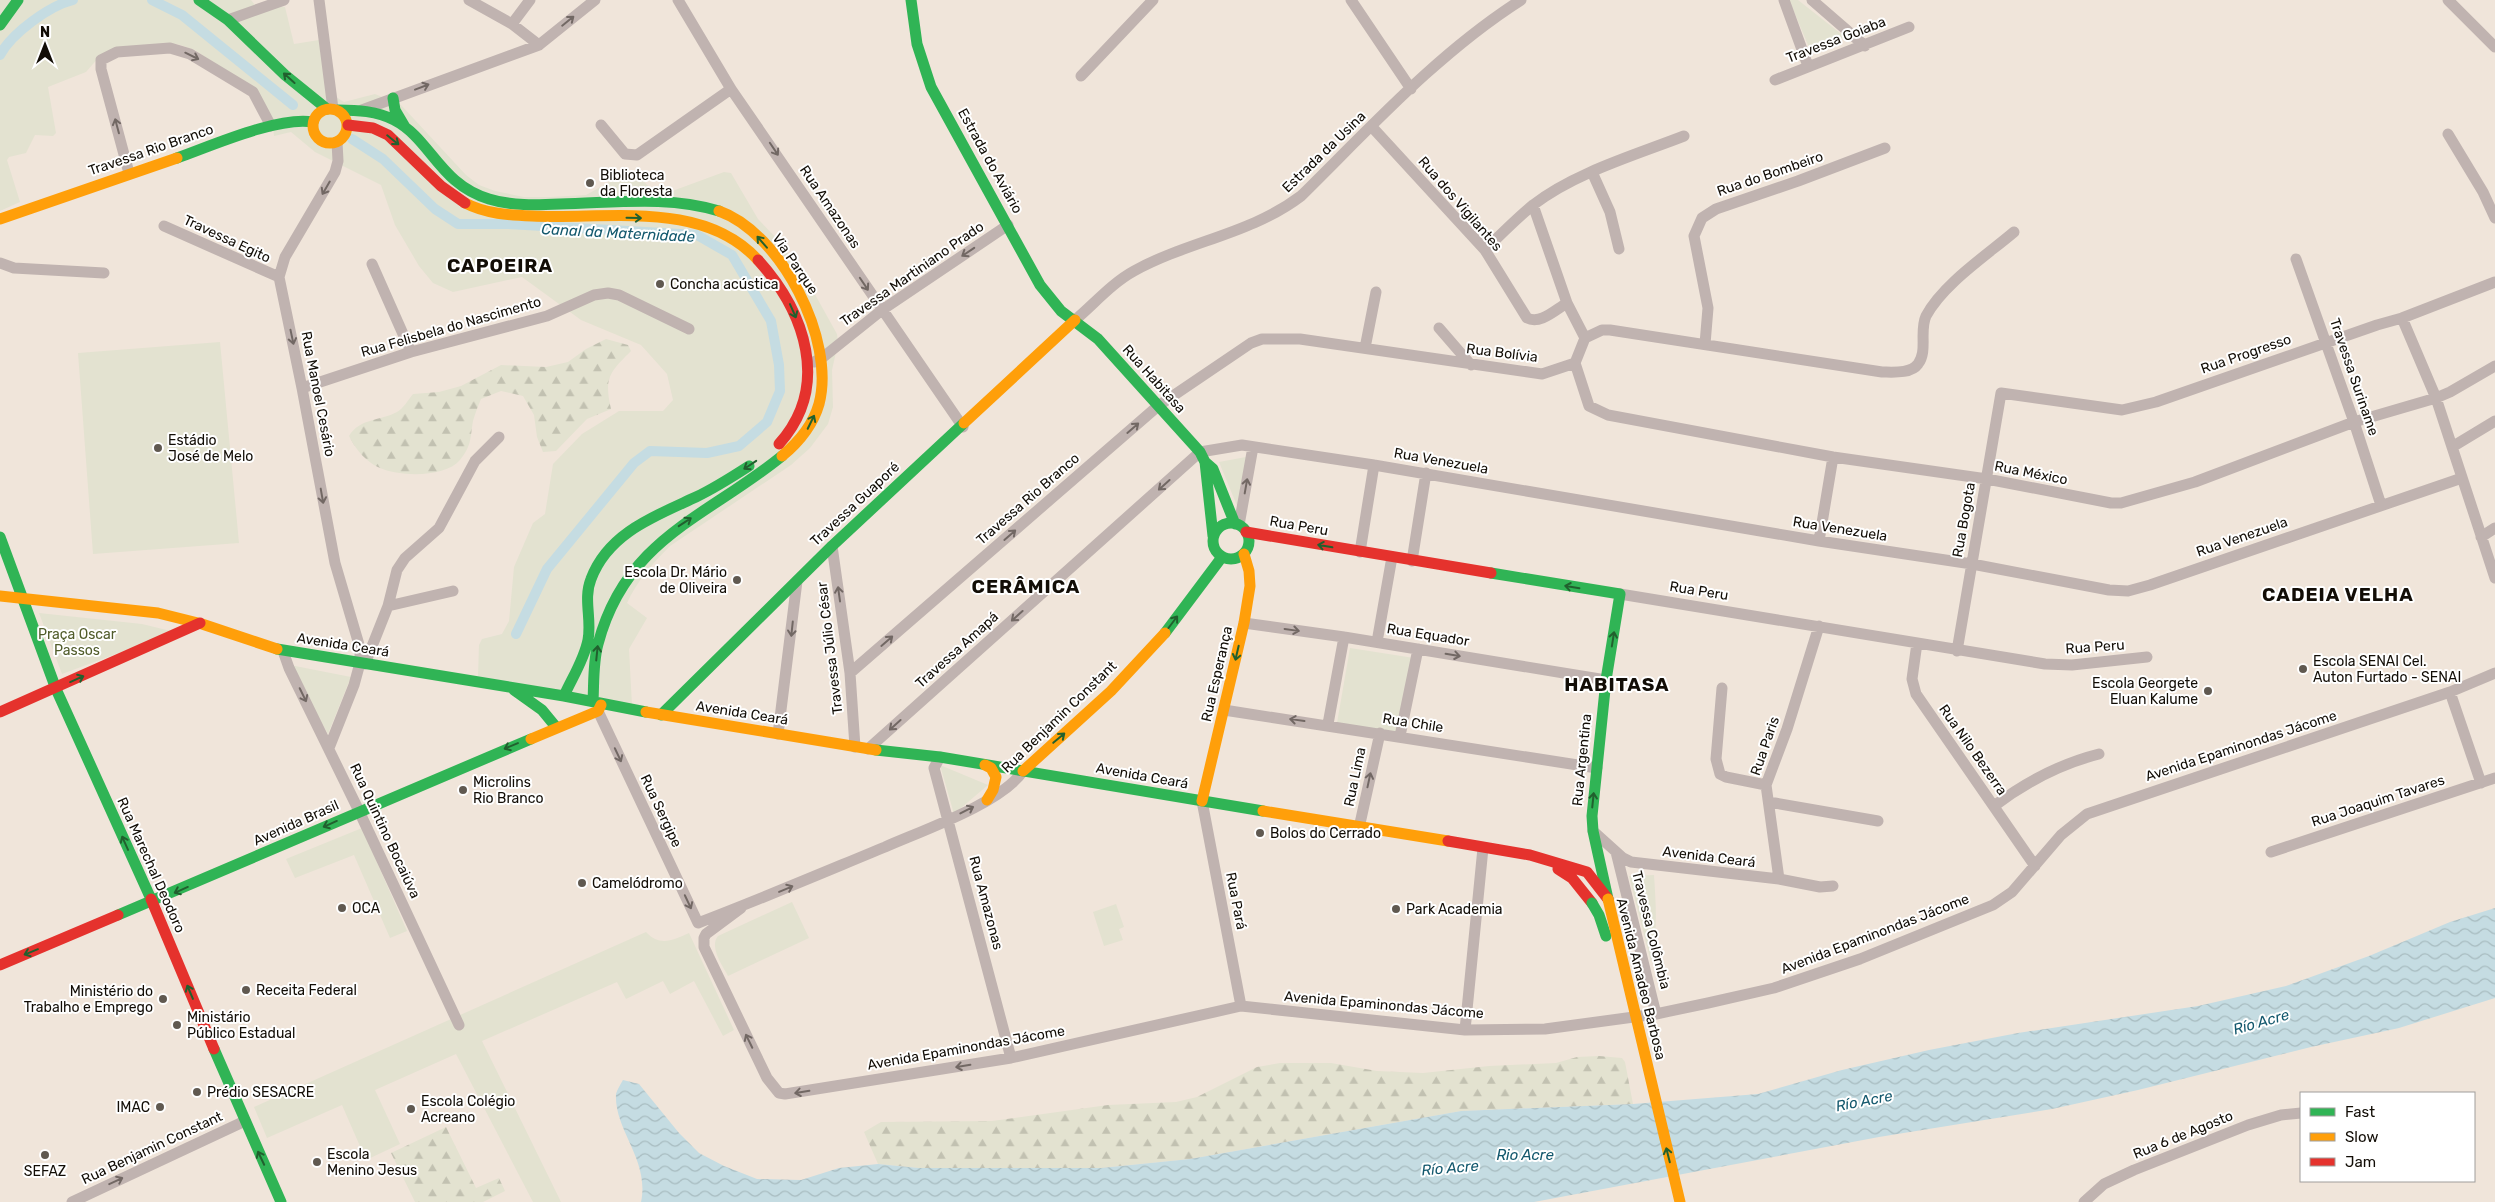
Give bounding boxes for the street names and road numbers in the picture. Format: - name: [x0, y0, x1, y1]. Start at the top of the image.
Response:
- street label: Travessa Goiaba: [1784, 13, 1888, 67]
- street label: Estrada do Aviário: [954, 105, 1026, 217]
- street label: Estrada da Usina: [1279, 108, 1369, 196]
- street label: Travessa Rio Branco: [86, 121, 216, 179]
- street label: Rua do Bombeiro: [1715, 148, 1825, 200]
- street label: Rua dos Vigilantes: [1414, 153, 1506, 255]
- street label: Rua Amazonas: [796, 162, 864, 252]
- street label: Travessa Egito: [181, 211, 273, 267]
- street label: Travessa Martiniano Prado: [837, 218, 987, 330]
- street label: Via Parque: [768, 230, 822, 298]
- street label: Rua Felisbela do Nascimento: [359, 293, 543, 361]
- street label: Travessa Suriname: [2326, 316, 2382, 438]
- street label: Rua Manoel Cesário: [297, 330, 339, 458]
- street label: Rua Progresso: [2198, 331, 2294, 377]
- street label: Rua Bolívia: [1465, 340, 1539, 366]
- street label: Rua Habitasa: [1119, 341, 1189, 417]
- street label: Rua Venezuela: [1392, 444, 1490, 478]
- street label: Travessa Rio Branco: [973, 450, 1083, 548]
- street label: Travessa Guaporé: [807, 458, 903, 550]
- street label: Rua México: [1993, 458, 2069, 488]
- street label: Rua Bogota: [1949, 481, 1979, 559]
- street label: Rua Peru: [1268, 512, 1330, 540]
- street label: Rua Venezuela: [1792, 513, 1888, 545]
- street label: Rua Venezuela: [2194, 513, 2290, 561]
- street label: Rua Peru: [1668, 578, 1730, 604]
- street label: Travessa Júlio César: [813, 580, 847, 715]
- street label: Travessa Amapá: [912, 608, 1002, 692]
- street label: Rua Equador: [1386, 620, 1471, 650]
- street label: Rua Esperança: [1198, 625, 1236, 723]
- street label: Avenida Ceará: [296, 629, 390, 661]
- street label: Rua Peru: [2065, 636, 2125, 658]
- street label: Rua Benjamin Constant: [998, 657, 1120, 776]
- street label: Avenida Ceará: [695, 697, 789, 729]
- street label: Rua Nilo Bezerra: [1935, 701, 2011, 799]
- street label: Avenida Epaminondas Jácome: [2143, 707, 2339, 785]
- street label: Rua Chile: [1381, 710, 1445, 736]
- street label: Rua Argentina: [1569, 713, 1595, 807]
- street label: Rua Paris: [1747, 714, 1783, 778]
- street label: Rua Lima: [1340, 746, 1370, 808]
- street label: Avenida Ceará: [1094, 760, 1190, 792]
- street label: Rua Quintino Bocaiúva: [346, 761, 424, 901]
- street label: Rua Joaquim Tavares: [2309, 771, 2447, 831]
- street label: Rua Sergipe: [637, 772, 685, 850]
- street label: Rua Marechal Deodoro: [113, 795, 189, 935]
- street label: Avenida Brasil: [251, 797, 341, 849]
- street label: Avenida Ceará: [1662, 843, 1756, 871]
- street label: Rua Amazonas: [965, 854, 1007, 952]
- street label: Travessa Colômbia: [1628, 869, 1674, 991]
- street label: Rua Pará: [1222, 871, 1250, 931]
- street label: Avenida Epaminondas Jácome: [1778, 890, 1972, 978]
- street label: Avenida Amadeo Barbosa: [1613, 896, 1669, 1062]
- street label: Avenida Epaminondas Jácome: [1284, 988, 1485, 1022]
- street label: Avenida Epaminondas Jácome: [866, 1022, 1066, 1074]
- street label: Rua 6 de Agosto: [2131, 1107, 2235, 1163]
- street label: Rua Benjamin Constant: [79, 1108, 226, 1188]

